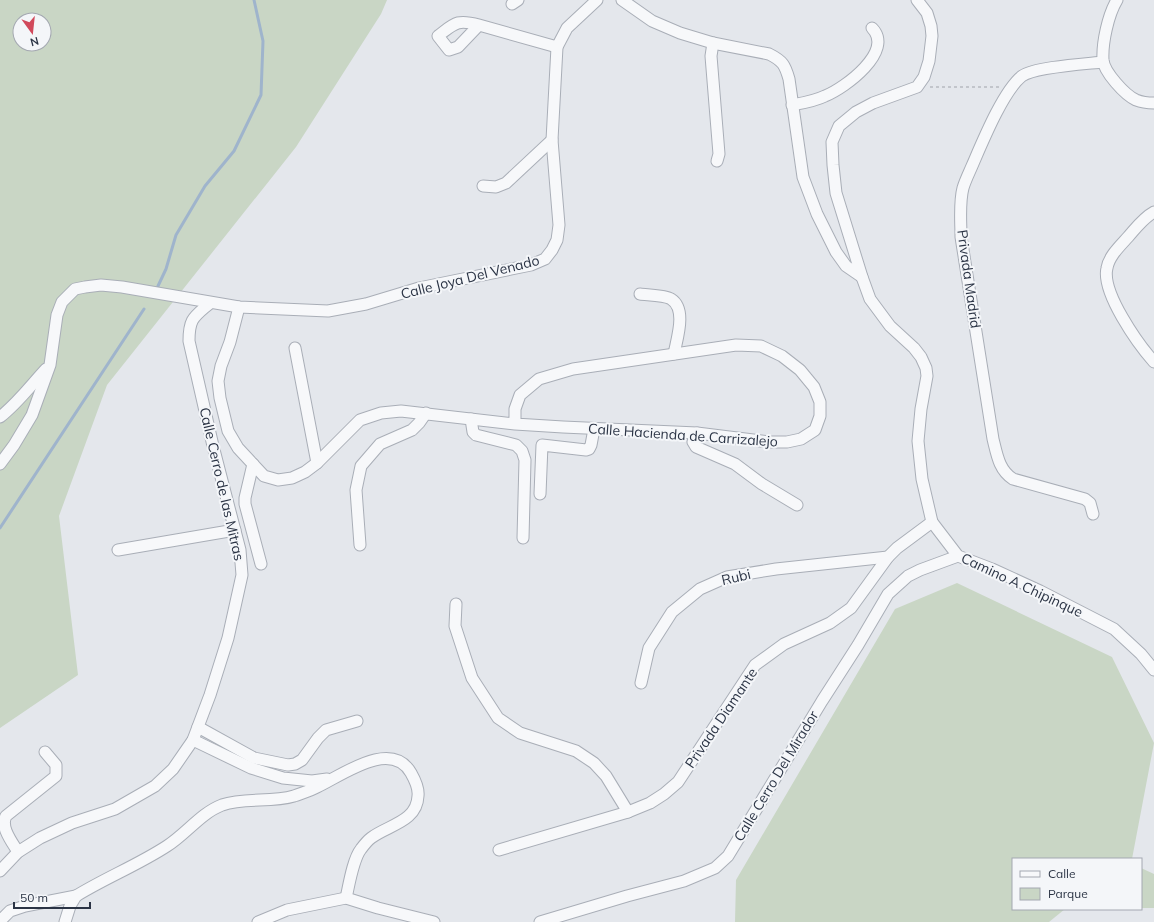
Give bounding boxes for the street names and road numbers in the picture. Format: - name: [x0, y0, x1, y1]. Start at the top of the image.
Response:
- street label: Privada Madrid: [953, 229, 985, 329]
- street label: Calle Joya Del Venado: [399, 251, 541, 303]
- street label: Calle Cerro de las Mitras: [196, 406, 248, 562]
- street label: Calle Hacienda de Carrizalejo: [588, 419, 778, 451]
- street label: Camino A Chipinque: [958, 549, 1086, 621]
- street label: Rubi: [720, 565, 752, 589]
- street label: Privada Diamante: [681, 664, 761, 772]
- street label: Calle Cerro Del Mirador: [730, 707, 823, 845]

